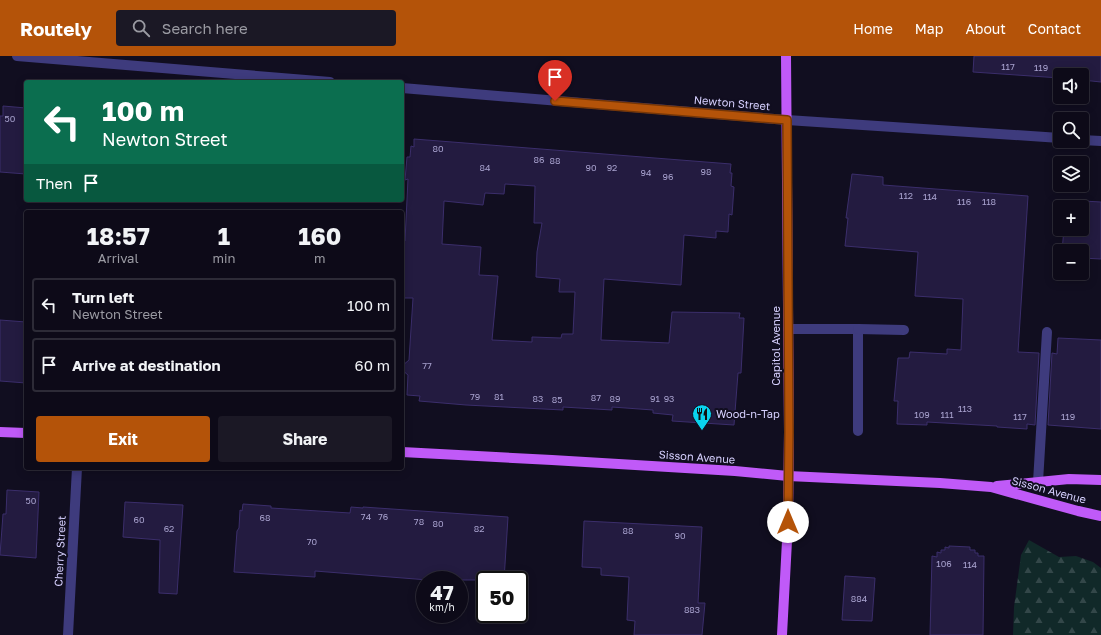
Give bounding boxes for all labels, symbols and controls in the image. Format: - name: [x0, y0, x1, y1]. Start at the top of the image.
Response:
- search box: [116, 10, 396, 46]
- text: Routely: [20, 17, 92, 40]
- icon: search: [130, 17, 152, 39]
- text: Search here: [162, 19, 248, 37]
- text: Home: [853, 20, 893, 37]
- text: Map: [915, 20, 943, 37]
- text: About: [965, 20, 1006, 37]
- text: Contact: [1028, 20, 1081, 37]
- pin: [538, 60, 572, 101]
- house number: 117: [1001, 61, 1015, 72]
- house number: 119: [1034, 62, 1048, 73]
- icon: arrive: [544, 66, 566, 88]
- map controls: [1053, 68, 1089, 280]
- button: sound: [1053, 68, 1089, 104]
- street label: Newton Street: [693, 93, 771, 112]
- text: 100 m: [102, 94, 184, 127]
- icon: left: [36, 96, 88, 148]
- button: search: [1053, 112, 1089, 148]
- house number: 50: [5, 113, 16, 124]
- text: Newton Street: [102, 128, 228, 150]
- house number: 80: [432, 143, 444, 154]
- house number: 86: [534, 154, 544, 165]
- house number: 88: [550, 155, 560, 166]
- button: layers: [1053, 156, 1089, 192]
- house number: 84: [480, 162, 491, 173]
- house number: 90: [585, 162, 597, 173]
- house number: 92: [607, 162, 617, 173]
- house number: 98: [701, 166, 711, 177]
- house number: 94: [641, 167, 652, 178]
- house number: 96: [663, 171, 673, 182]
- icon: arrive: [80, 172, 102, 194]
- text: Then: [36, 174, 72, 192]
- house number: 112: [899, 190, 913, 201]
- house number: 114: [923, 191, 938, 202]
- house number: 116: [957, 196, 971, 207]
- house number: 118: [982, 196, 996, 207]
- button: +: [1053, 200, 1089, 236]
- text: 18:57: [87, 221, 150, 250]
- text: 1: [218, 221, 230, 250]
- text: 160: [298, 221, 341, 250]
- button: −: [1053, 244, 1089, 280]
- text: Arrival: [98, 250, 139, 266]
- text: min: [212, 250, 235, 266]
- text: m: [314, 250, 325, 266]
- text: Turn left: [72, 288, 134, 306]
- icon: left: [38, 294, 60, 316]
- text: 100 m: [347, 296, 390, 314]
- text: Newton Street: [72, 306, 163, 322]
- street label: Capitol Avenue: [769, 306, 782, 386]
- icon: arrive: [38, 354, 60, 376]
- text: Arrive at destination: [72, 356, 221, 374]
- text: 60 m: [355, 356, 390, 374]
- house number: 77: [422, 360, 432, 371]
- house number: 79: [470, 391, 480, 402]
- house number: 81: [494, 391, 505, 402]
- house number: 87: [591, 392, 601, 403]
- house number: 83: [533, 393, 543, 404]
- house number: 89: [610, 393, 620, 404]
- house number: 91: [650, 393, 661, 404]
- house number: 93: [664, 393, 674, 404]
- house number: 85: [552, 394, 562, 405]
- restaurant icon: Wood-n-Tap: [691, 403, 713, 431]
- house number: 113: [958, 403, 972, 414]
- place label: Wood-n-Tap: [716, 407, 780, 420]
- house number: 109: [914, 409, 930, 420]
- house number: 111: [940, 409, 954, 420]
- house number: 117: [1013, 411, 1027, 422]
- house number: 119: [1061, 411, 1075, 422]
- button: Exit: [36, 416, 210, 462]
- button: Share: [218, 416, 392, 462]
- street label: Sisson Avenue: [658, 447, 736, 466]
- street label: Sisson Avenue: [1010, 473, 1088, 506]
- house number: 50: [26, 495, 37, 506]
- position arrow: [767, 501, 809, 543]
- house number: 74: [361, 511, 372, 522]
- house number: 76: [378, 511, 388, 522]
- house number: 68: [260, 512, 270, 523]
- house number: 60: [133, 514, 145, 525]
- street label: Cherry Street: [51, 515, 68, 587]
- house number: 78: [414, 516, 424, 527]
- house number: 80: [432, 518, 444, 529]
- house number: 62: [164, 523, 174, 534]
- house number: 82: [474, 523, 484, 534]
- house number: 88: [623, 525, 633, 536]
- house number: 90: [674, 530, 686, 541]
- house number: 70: [307, 536, 318, 547]
- house number: 106: [936, 558, 952, 569]
- house number: 114: [963, 559, 978, 570]
- speed limit sign: 50: [476, 571, 528, 623]
- text: 47: [430, 580, 454, 604]
- house number: 884: [851, 593, 868, 604]
- text: km/h: [429, 601, 455, 613]
- house number: 883: [684, 604, 700, 615]

